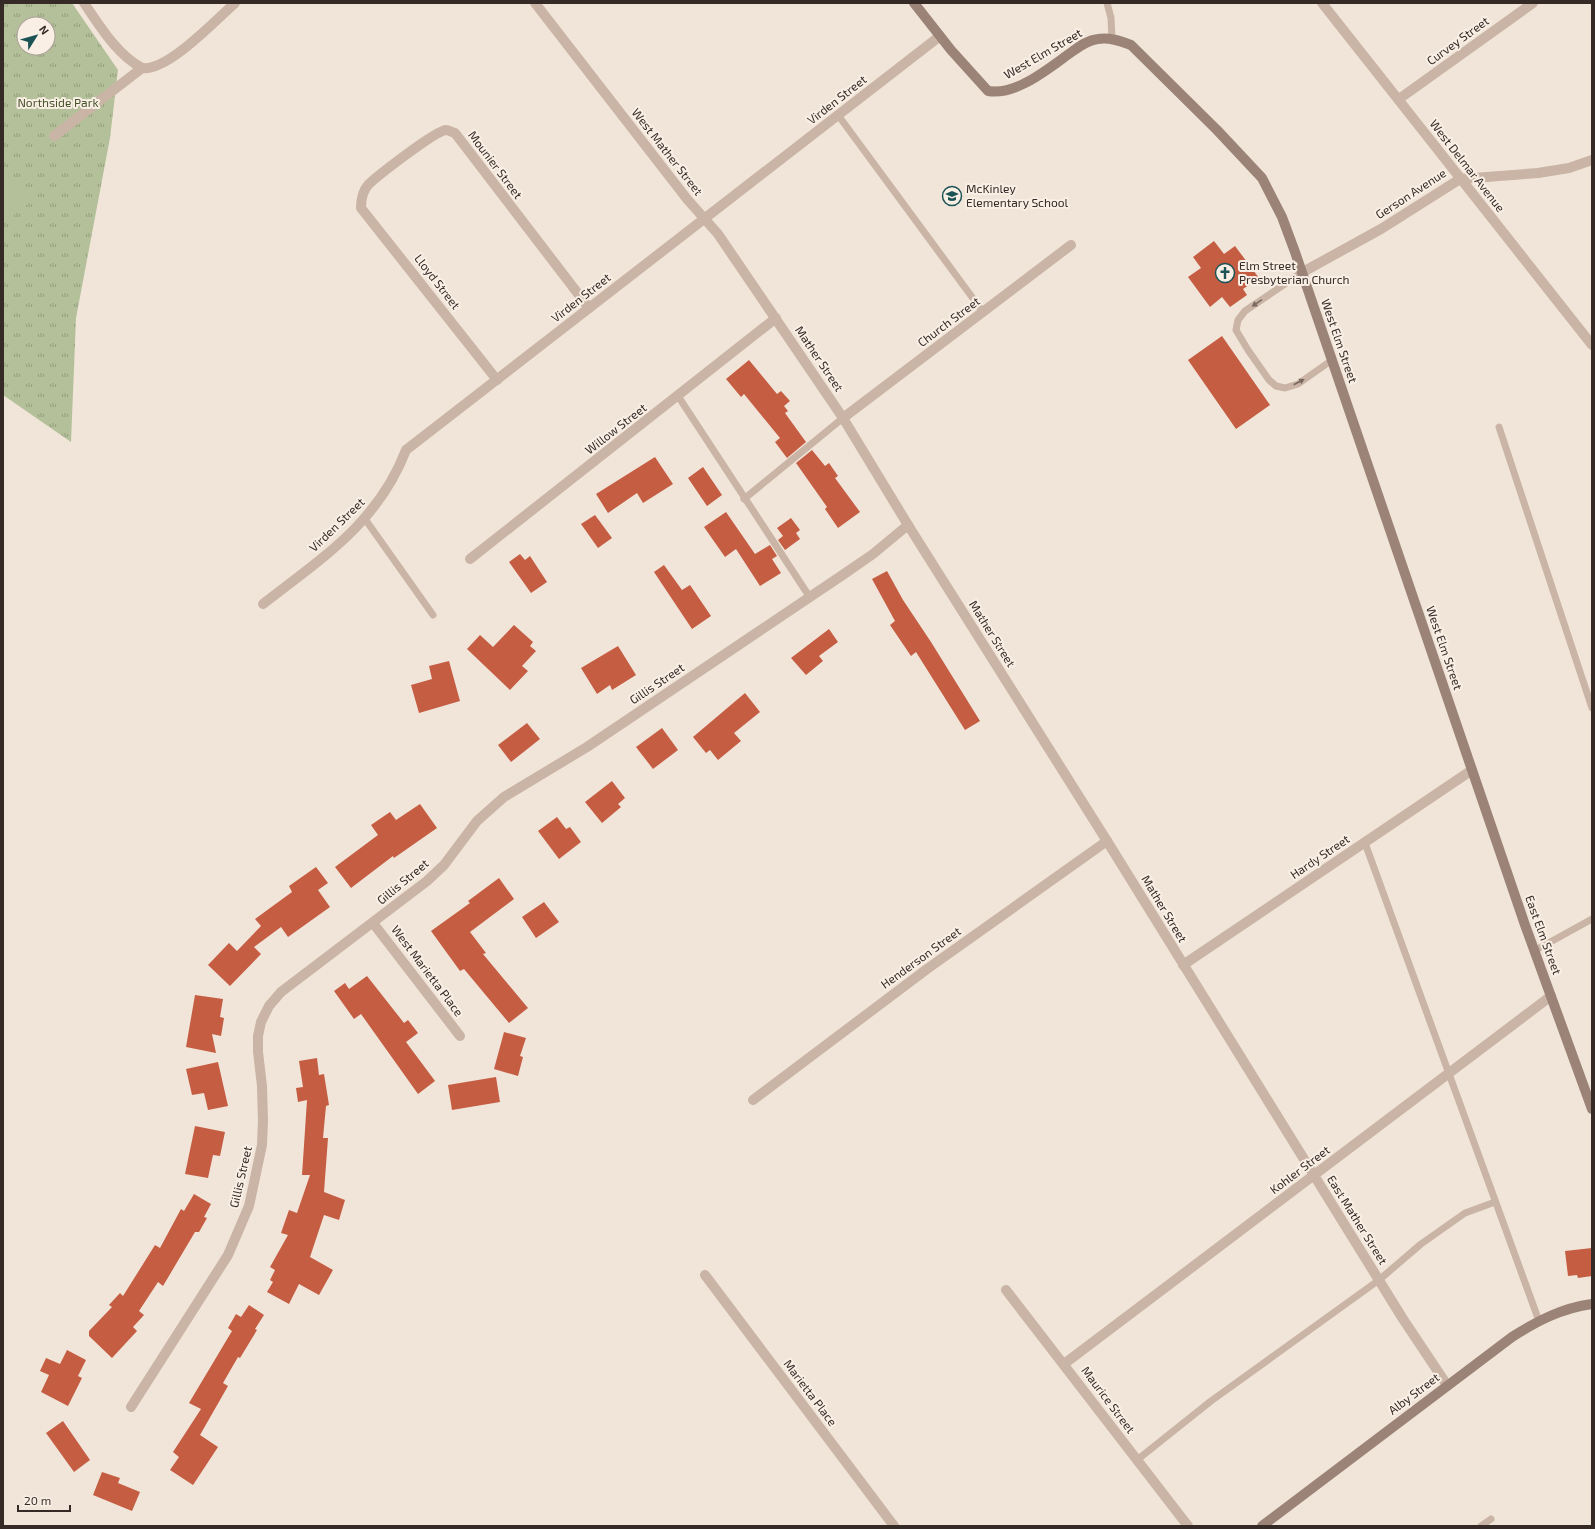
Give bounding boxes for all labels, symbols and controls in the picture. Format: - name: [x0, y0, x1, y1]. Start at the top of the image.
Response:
- street label: Curvey Street: [1424, 13, 1492, 67]
- north arrow: [16, 16, 56, 56]
- text: N: [37, 23, 52, 37]
- street label: West Elm Street: [1001, 25, 1084, 81]
- street label: Virden Street: [804, 71, 869, 127]
- park label: Northside Park: [17, 95, 99, 109]
- street label: West Mather Street: [629, 105, 706, 198]
- street label: West Delmar Avenue: [1427, 116, 1508, 214]
- street label: Mounier Street: [466, 128, 526, 201]
- street label: Gerson Avenue: [1373, 165, 1448, 221]
- place label: McKinley Elementary School: [966, 181, 1069, 209]
- school or university icon: McKinley Elementary School: [941, 185, 963, 207]
- street label: Lloyd Street: [412, 251, 464, 312]
- place label: Elm Street Presbyterian Church: [1239, 258, 1350, 286]
- church icon: Elm Street Presbyterian Church: [1214, 262, 1236, 284]
- street label: Virden Street: [548, 269, 613, 325]
- street label: Church Street: [915, 293, 983, 349]
- street label: West Elm Street: [1319, 297, 1361, 385]
- one-way arrow: [1252, 298, 1262, 306]
- street label: Mather Street: [793, 323, 847, 394]
- one-way arrow: [1293, 379, 1305, 385]
- street label: Willow Street: [582, 400, 649, 456]
- street label: Virden Street: [306, 494, 367, 554]
- street label: Mather Street: [967, 598, 1019, 670]
- street label: West Elm Street: [1424, 604, 1466, 692]
- street label: Gillis Street: [627, 660, 687, 707]
- street label: Hardy Street: [1287, 831, 1352, 881]
- street label: Gillis Street: [374, 855, 431, 907]
- street label: Mather Street: [1139, 872, 1191, 945]
- street label: East Elm Street: [1523, 893, 1565, 977]
- street label: West Marietta Place: [389, 922, 467, 1019]
- street label: Henderson Street: [878, 923, 963, 991]
- street label: Kohler Street: [1267, 1142, 1332, 1196]
- street label: Gillis Street: [226, 1144, 254, 1209]
- street label: East Mather Street: [1325, 1172, 1391, 1267]
- street label: Marietta Place: [781, 1357, 840, 1428]
- street label: Maurice Street: [1079, 1363, 1139, 1436]
- street label: Alby Street: [1385, 1369, 1442, 1417]
- scale bar: [18, 1487, 70, 1513]
- text: 20 m: [24, 1493, 51, 1507]

